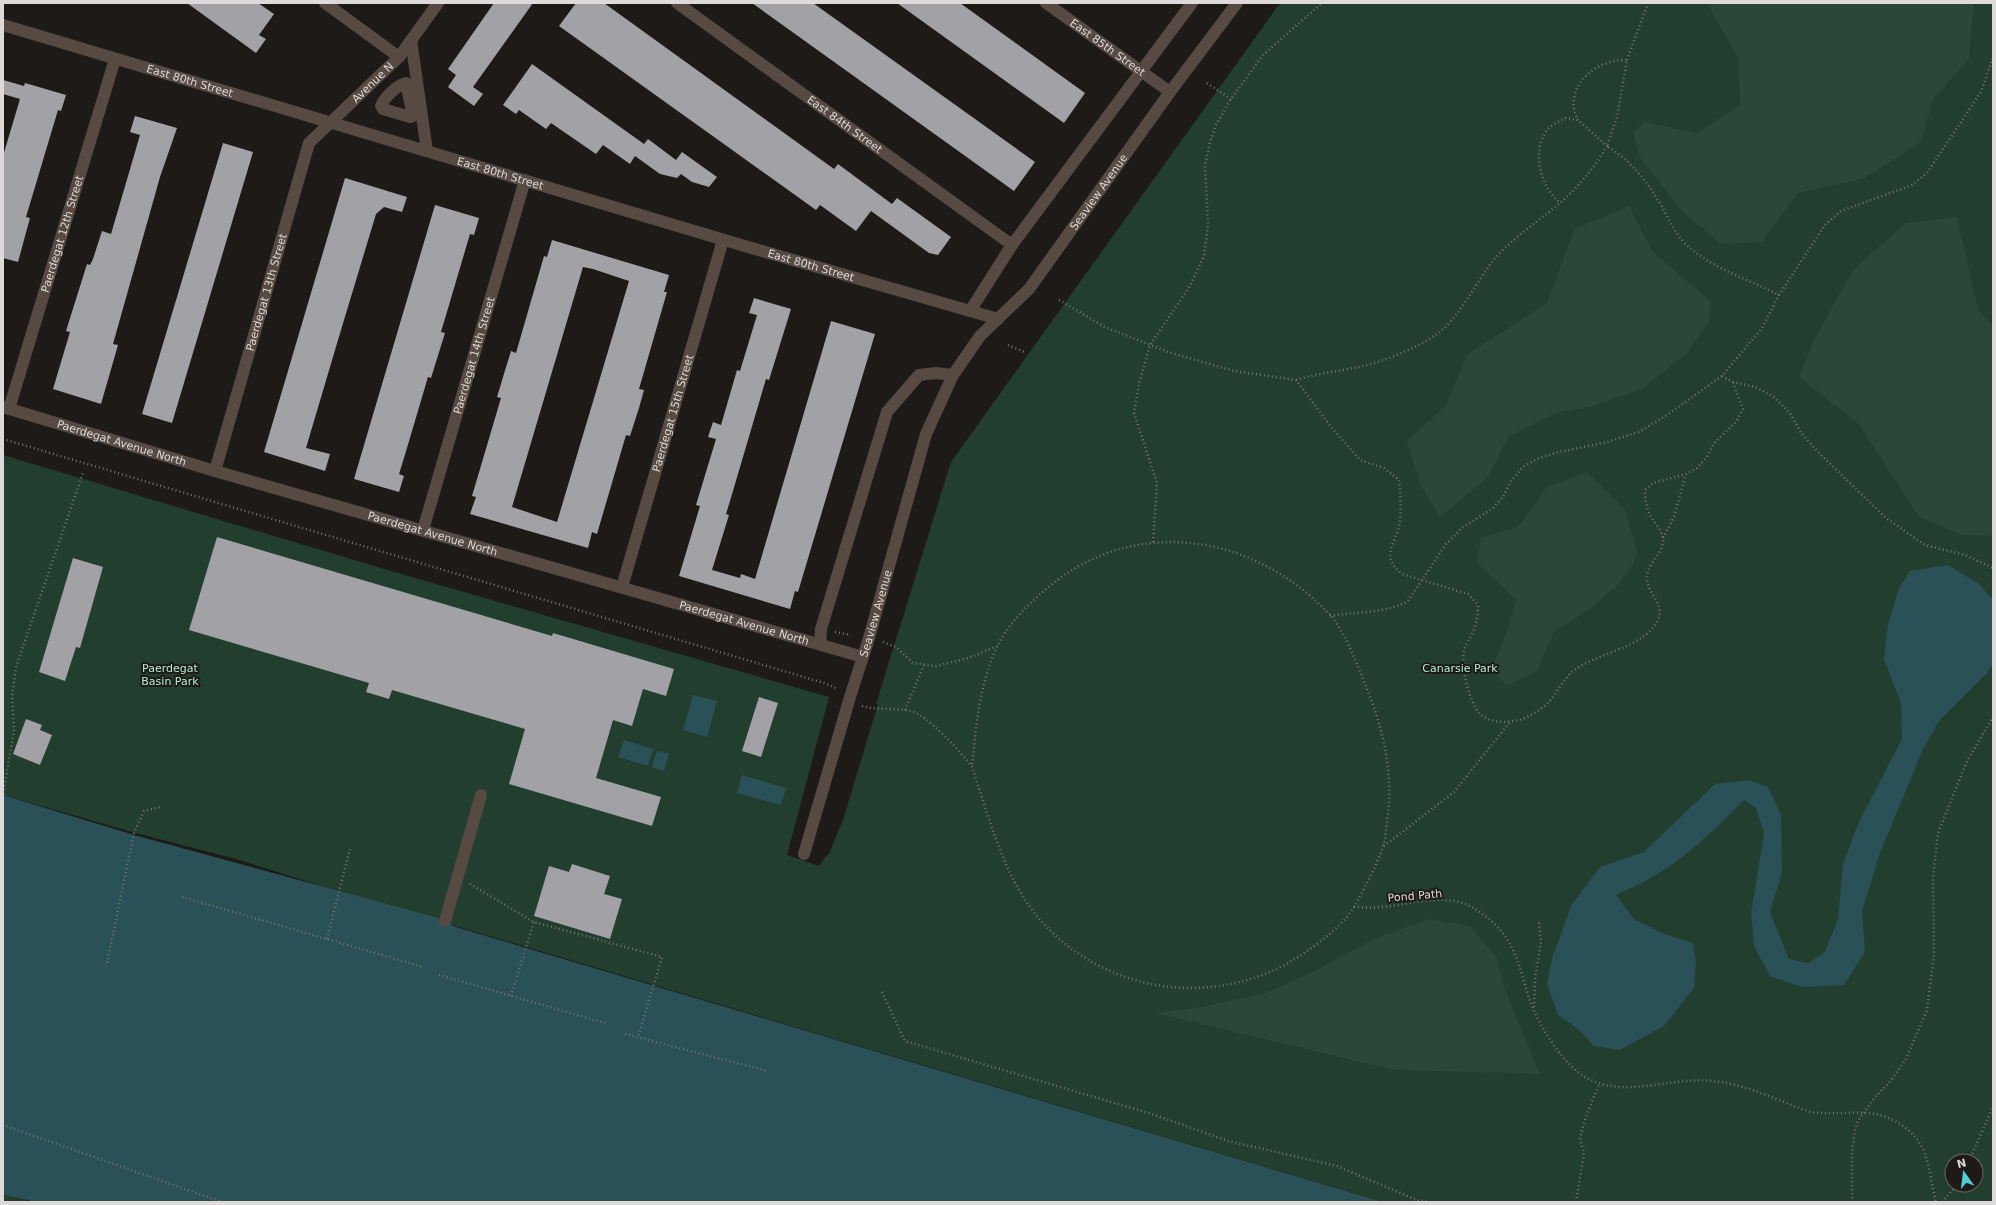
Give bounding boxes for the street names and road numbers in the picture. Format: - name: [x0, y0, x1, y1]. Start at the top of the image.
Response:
- street label: East 85th Street: [1068, 16, 1148, 79]
- street label: Avenue N: [349, 59, 396, 105]
- street label: East 80th Street: [145, 62, 235, 100]
- street label: East 84th Street: [805, 93, 885, 156]
- street label: Seaview Avenue: [1067, 151, 1130, 232]
- street label: East 80th Street: [456, 154, 546, 192]
- street label: Paerdegat 12th Street: [38, 173, 86, 294]
- street label: Paerdegat 13th Street: [243, 231, 289, 352]
- street label: East 80th Street: [766, 247, 857, 284]
- street label: Paerdegat 14th Street: [451, 294, 497, 415]
- street label: Paerdegat 15th Street: [649, 352, 696, 473]
- street label: Paerdegat Avenue North: [55, 417, 188, 469]
- street label: Paerdegat Avenue North: [366, 509, 499, 558]
- street label: Seaview Avenue: [857, 568, 894, 659]
- street label: Paerdegat Avenue North: [678, 598, 811, 648]
- street label: Pond Path: [1387, 887, 1443, 905]

